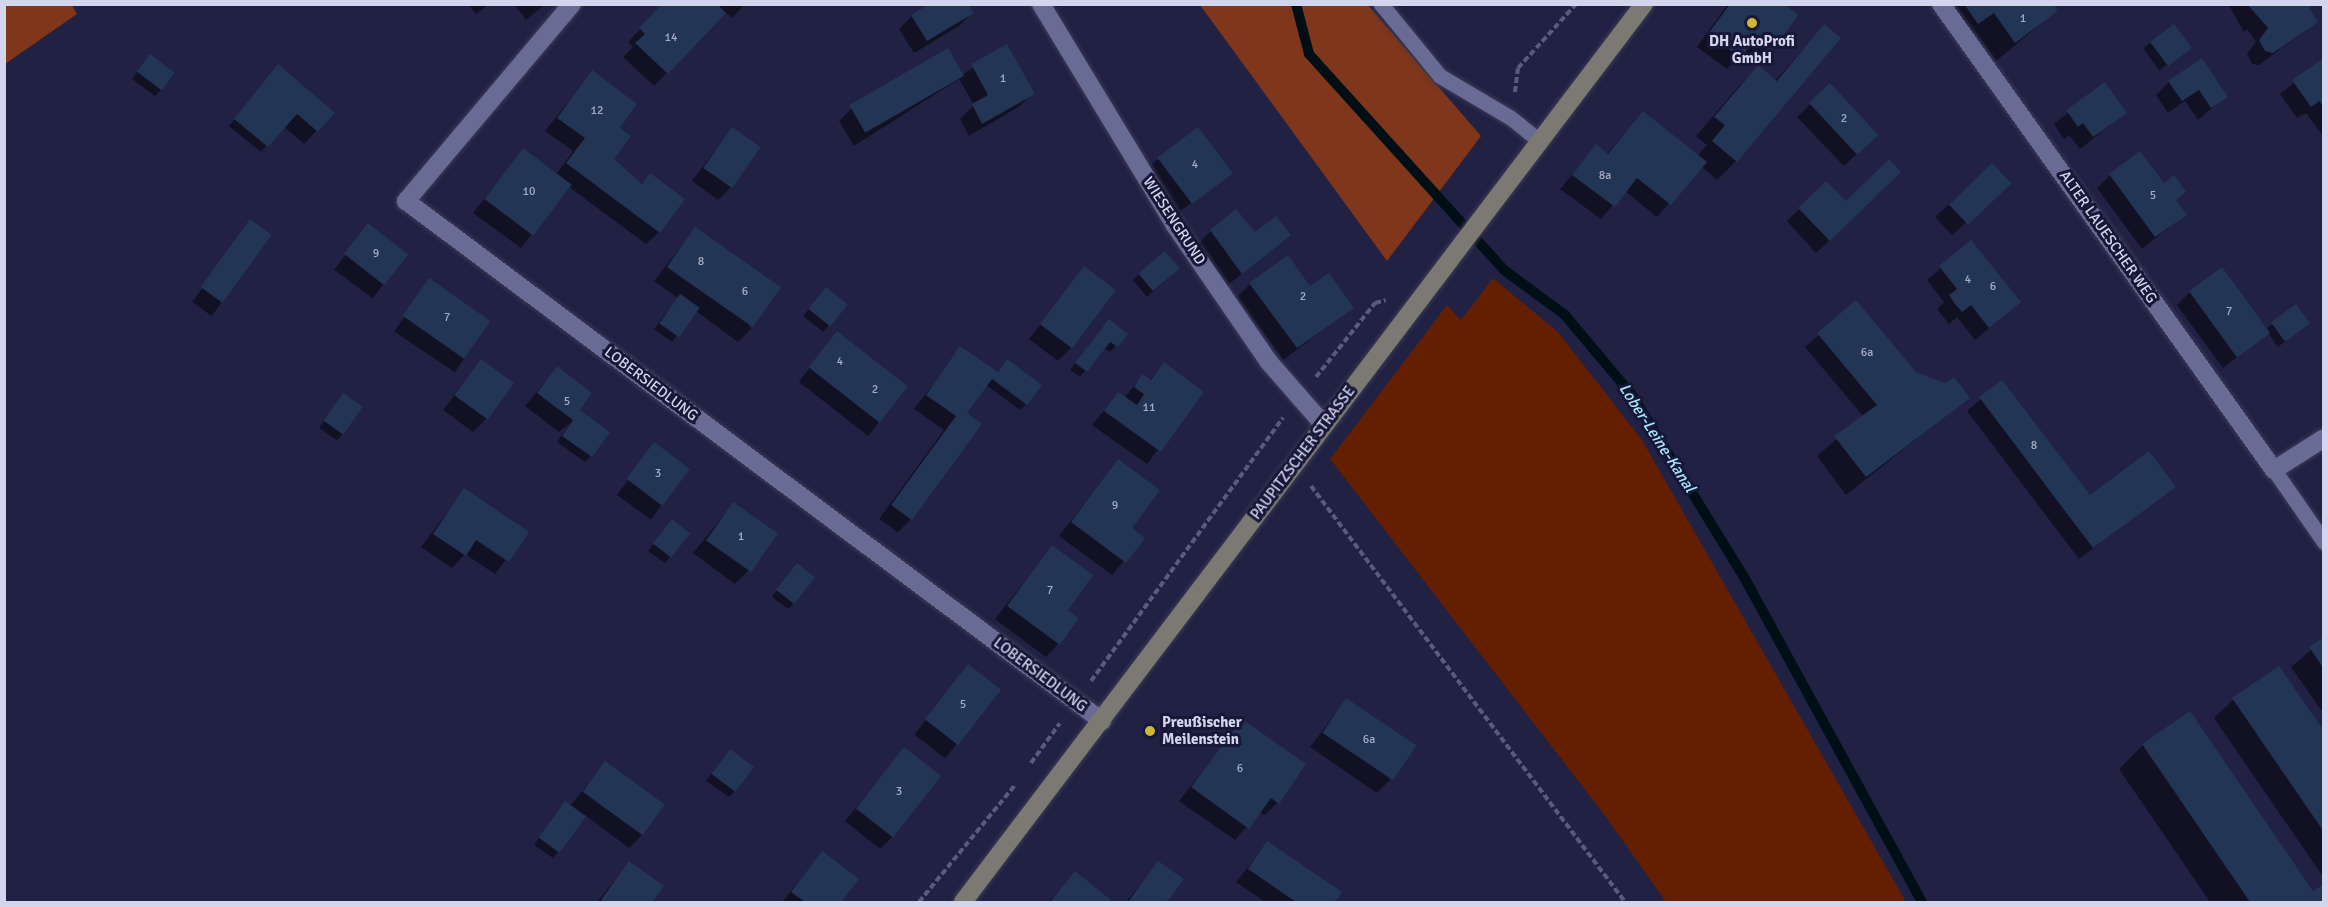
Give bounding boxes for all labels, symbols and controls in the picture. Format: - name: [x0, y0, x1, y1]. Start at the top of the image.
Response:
- house number: 1: [2020, 12, 2026, 26]
- marker: DH AutoProfi GmbH: [1745, 16, 1759, 30]
- house number: 14: [665, 31, 677, 45]
- place label: DH AutoProfi GmbH: [1709, 32, 1795, 67]
- house number: 1: [1000, 72, 1006, 86]
- house number: 12: [591, 104, 603, 118]
- house number: 2: [1841, 112, 1847, 126]
- house number: 4: [1192, 158, 1198, 172]
- street label: ALTER LAUESCHER WEG: [2055, 167, 2161, 307]
- house number: 8a: [1599, 169, 1611, 183]
- street label: WIESENGRUND: [1139, 174, 1209, 268]
- house number: 10: [523, 185, 535, 199]
- house number: 5: [2150, 189, 2156, 203]
- house number: 9: [373, 247, 379, 261]
- house number: 8: [698, 255, 704, 269]
- house number: 4: [1965, 273, 1971, 287]
- house number: 6: [1990, 280, 1996, 294]
- house number: 6: [742, 285, 748, 299]
- house number: 2: [1300, 290, 1306, 304]
- house number: 7: [2226, 305, 2232, 319]
- house number: 7: [444, 311, 450, 325]
- street label: LOBERSIEDLUNG: [601, 343, 701, 425]
- house number: 6a: [1861, 346, 1873, 360]
- house number: 4: [837, 355, 843, 369]
- water label: Lober-Leine-Kanal: [1615, 380, 1699, 496]
- house number: 2: [872, 383, 878, 397]
- street label: PAUPITZSCHER STRASSE: [1247, 383, 1359, 523]
- house number: 5: [564, 395, 570, 409]
- house number: 11: [1143, 401, 1155, 415]
- house number: 8: [2031, 439, 2037, 453]
- house number: 3: [655, 467, 661, 481]
- house number: 9: [1112, 499, 1118, 513]
- house number: 1: [738, 530, 744, 544]
- house number: 7: [1047, 584, 1053, 598]
- street label: LOBERSIEDLUNG: [990, 634, 1090, 716]
- house number: 5: [960, 698, 966, 712]
- place label: Preußischer Meilenstein: [1162, 713, 1242, 748]
- marker: Preußischer Meilenstein: [1143, 724, 1157, 738]
- house number: 6a: [1363, 733, 1375, 747]
- house number: 6: [1237, 762, 1243, 776]
- house number: 3: [896, 785, 902, 799]

